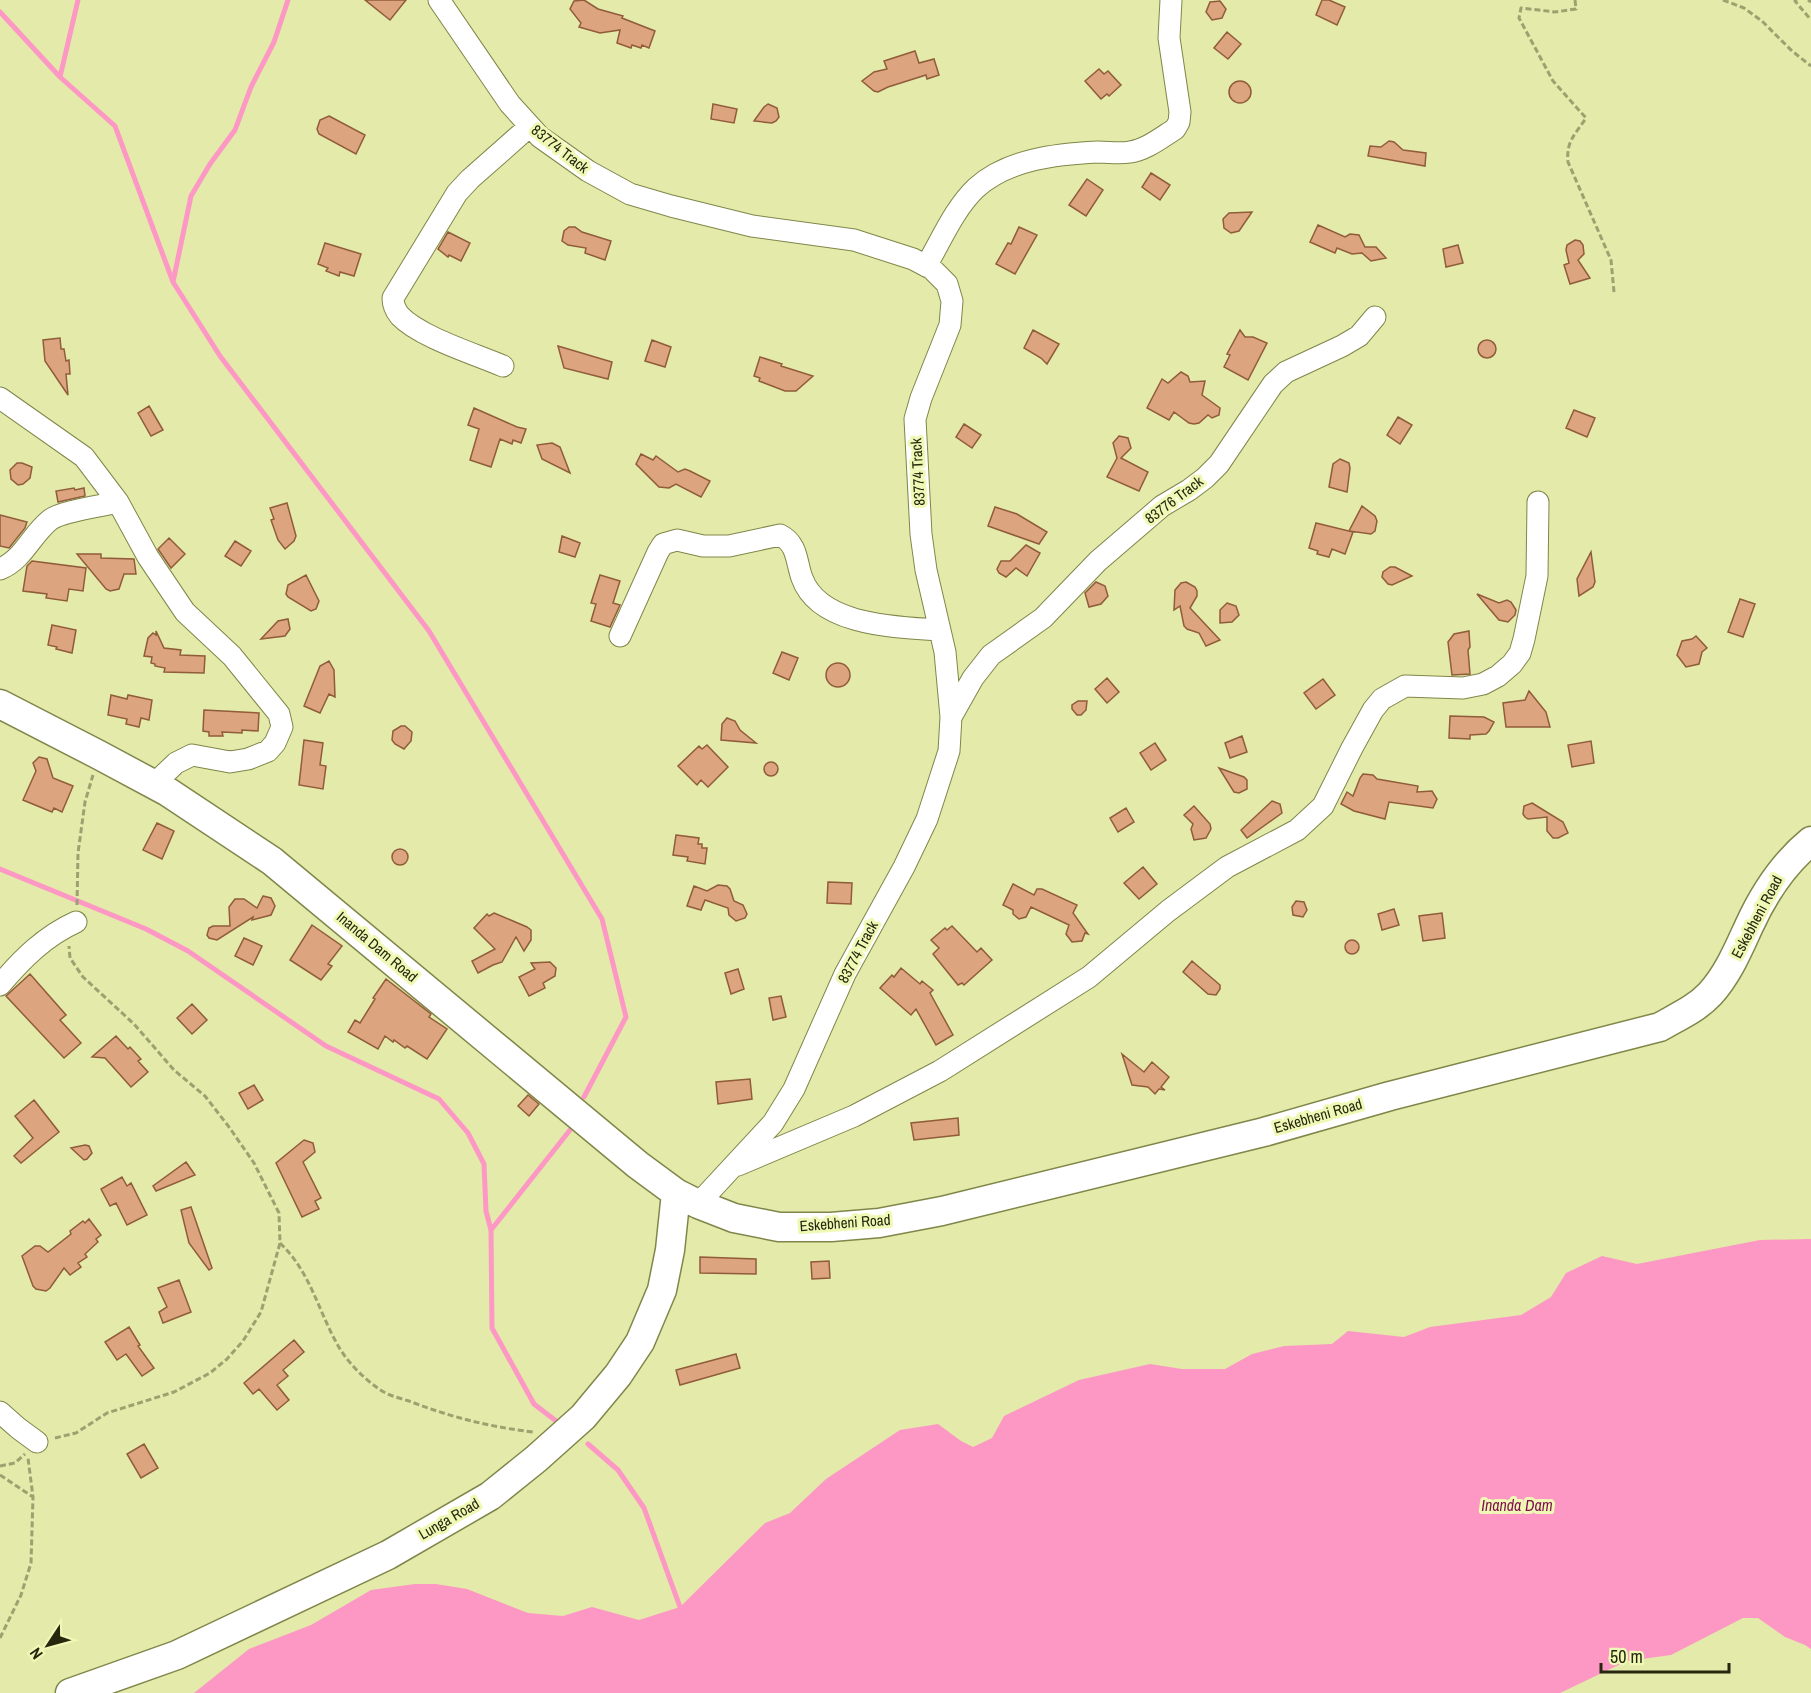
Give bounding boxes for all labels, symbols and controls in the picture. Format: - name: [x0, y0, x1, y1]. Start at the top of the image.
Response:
- street label: 83774 Track: [527, 119, 594, 178]
- street label: 83774 Track: [905, 437, 930, 506]
- street label: 83776 Track: [1140, 470, 1208, 528]
- street label: Eskebheni Road: [1726, 872, 1787, 962]
- street label: Inanda Dam Road: [332, 906, 422, 987]
- street label: 83774 Track: [832, 916, 883, 987]
- street label: Eskebheni Road: [1271, 1093, 1364, 1138]
- street label: Eskebheni Road: [799, 1209, 891, 1236]
- street label: Lunga Road: [414, 1493, 483, 1544]
- water label: Inanda Dam: [1481, 1494, 1553, 1516]
- north arrow: [18, 1615, 78, 1675]
- scale bar: [1601, 1636, 1728, 1674]
- text: N: [24, 1644, 48, 1664]
- text: 50 m: [1610, 1644, 1643, 1669]

